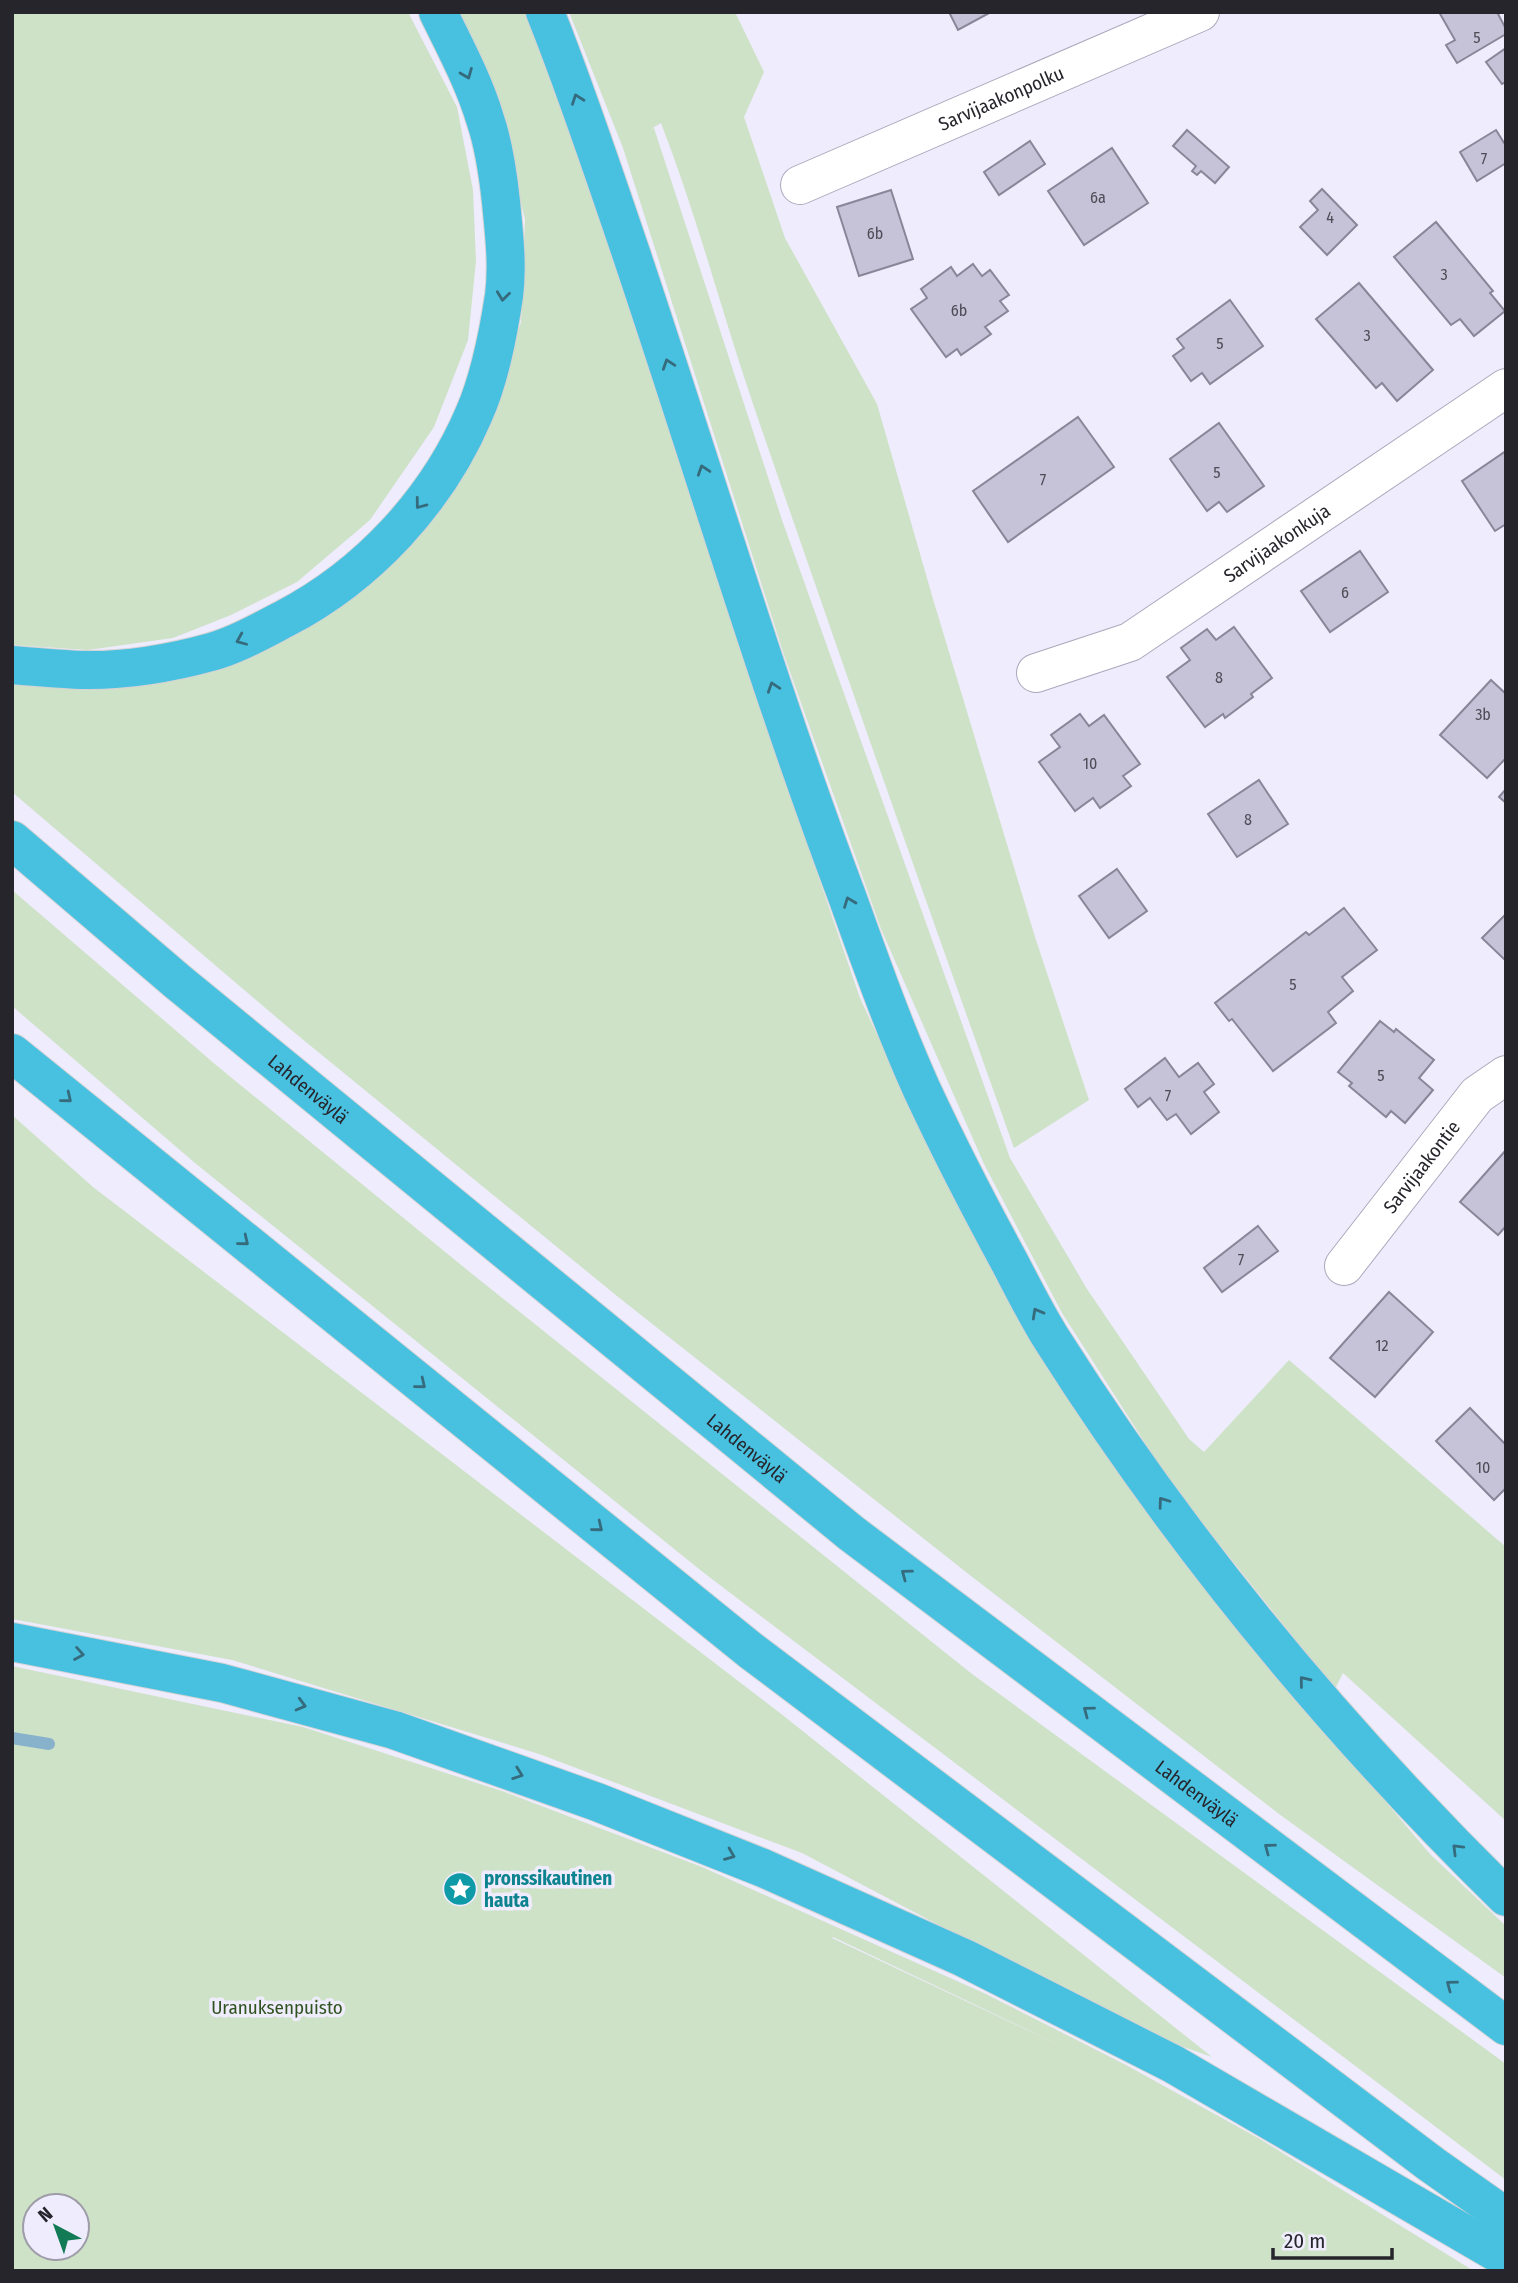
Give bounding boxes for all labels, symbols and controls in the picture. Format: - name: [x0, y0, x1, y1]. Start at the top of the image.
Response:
- house number: 5: [1473, 28, 1481, 47]
- street label: Sarvijaakonpolku: [935, 61, 1067, 136]
- one-way arrow: [459, 67, 473, 79]
- one-way arrow: [571, 94, 585, 106]
- house number: 7: [1481, 149, 1488, 168]
- house number: 6a: [1090, 188, 1106, 207]
- house number: 4: [1326, 208, 1334, 227]
- house number: 6b: [867, 224, 883, 243]
- house number: 3: [1440, 265, 1448, 284]
- one-way arrow: [495, 290, 510, 302]
- house number: 6b: [951, 301, 967, 320]
- house number: 3: [1363, 326, 1371, 345]
- house number: 5: [1216, 334, 1224, 353]
- one-way arrow: [662, 358, 676, 371]
- house number: 5: [1213, 463, 1221, 482]
- one-way arrow: [697, 465, 712, 477]
- house number: 7: [1040, 470, 1047, 489]
- one-way arrow: [416, 497, 428, 509]
- street label: Sarvijaakonkuja: [1219, 499, 1335, 587]
- house number: 6: [1341, 583, 1349, 602]
- one-way arrow: [235, 631, 247, 645]
- house number: 8: [1215, 668, 1223, 687]
- one-way arrow: [767, 682, 781, 694]
- house number: 3b: [1475, 705, 1491, 724]
- house number: 10: [1083, 754, 1097, 773]
- house number: 8: [1244, 810, 1252, 829]
- one-way arrow: [843, 896, 857, 908]
- house number: 5: [1289, 975, 1297, 994]
- street label: Lahdenväylä: [263, 1050, 353, 1129]
- house number: 5: [1377, 1066, 1385, 1085]
- house number: 7: [1165, 1086, 1172, 1105]
- one-way arrow: [60, 1089, 72, 1102]
- street label: Sarvijaakontie: [1379, 1116, 1465, 1218]
- one-way arrow: [237, 1232, 249, 1245]
- house number: 7: [1238, 1250, 1245, 1269]
- one-way arrow: [1032, 1308, 1045, 1320]
- house number: 12: [1375, 1336, 1389, 1355]
- one-way arrow: [412, 1376, 425, 1388]
- street label: Lahdenväylä: [702, 1409, 792, 1488]
- house number: 10: [1476, 1458, 1490, 1477]
- one-way arrow: [1159, 1497, 1171, 1510]
- one-way arrow: [589, 1519, 602, 1531]
- one-way arrow: [901, 1570, 914, 1583]
- one-way arrow: [73, 1646, 85, 1661]
- one-way arrow: [1299, 1677, 1312, 1689]
- one-way arrow: [295, 1696, 307, 1711]
- one-way arrow: [1083, 1707, 1095, 1720]
- street label: Lahdenväylä: [1151, 1755, 1242, 1832]
- one-way arrow: [511, 1766, 523, 1780]
- one-way arrow: [1265, 1844, 1277, 1856]
- one-way arrow: [1452, 1844, 1465, 1857]
- one-way arrow: [724, 1846, 736, 1860]
- place label: pronssikautinen hauta: [484, 1867, 612, 1912]
- place icon: pronssikautinen hauta: [441, 1870, 479, 1908]
- one-way arrow: [1446, 1980, 1459, 1993]
- park label: Uranuksenpuisto: [211, 1996, 343, 2019]
- north arrow: [21, 2192, 91, 2262]
- text: N: [33, 2202, 57, 2227]
- scale bar: [1273, 2216, 1392, 2260]
- text: 20 m: [1284, 2228, 1325, 2254]

